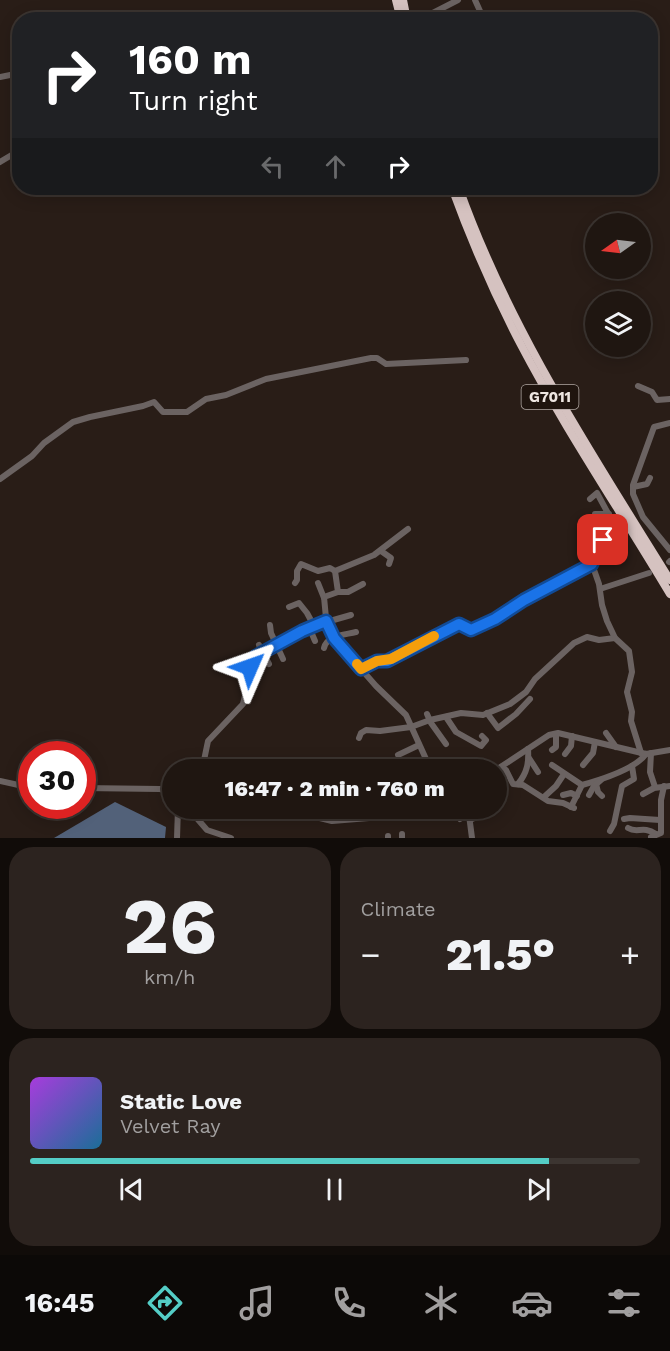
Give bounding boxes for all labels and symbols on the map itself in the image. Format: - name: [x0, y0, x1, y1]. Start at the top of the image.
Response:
- north arrow: [585, 213, 651, 279]
- road number: G7011: [522, 385, 578, 409]
- pin: [577, 514, 628, 565]
- position arrow: [218, 635, 282, 699]
- speed limit sign: 30: [18, 741, 96, 819]

